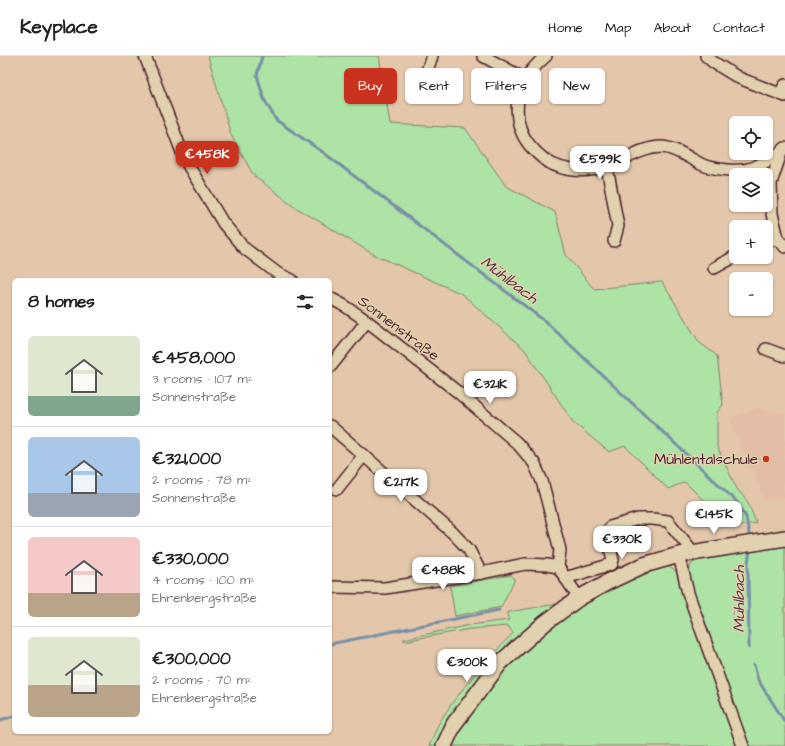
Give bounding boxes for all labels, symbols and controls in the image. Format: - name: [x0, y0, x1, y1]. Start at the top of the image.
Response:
- text: Keyplace: [20, 14, 98, 41]
- text: Home: [548, 18, 583, 38]
- text: Map: [605, 18, 631, 38]
- text: About: [653, 18, 691, 38]
- text: Contact: [713, 18, 765, 38]
- chip: Buy: [344, 68, 397, 104]
- chip: Rent: [405, 68, 463, 104]
- chip: Filters: [471, 68, 541, 104]
- chip: New: [549, 68, 605, 104]
- map controls: [729, 116, 773, 316]
- button: locate: [729, 116, 773, 160]
- pin: €458K: [179, 141, 235, 175]
- text: €458K: [185, 145, 229, 163]
- pin: €599K: [572, 146, 628, 180]
- text: €599K: [579, 150, 621, 168]
- button: layers: [729, 168, 773, 212]
- button: +: [729, 220, 773, 264]
- water label: Mühlbach: [476, 251, 544, 309]
- button: −: [729, 272, 773, 316]
- text: 8 homes: [28, 290, 95, 314]
- icon: filters: [294, 291, 316, 313]
- street label: Sonnenstraße: [354, 291, 444, 366]
- text: €458,000: [152, 346, 235, 370]
- icon: home: [60, 352, 108, 400]
- text: 3 rooms · 107 m²: [152, 370, 253, 388]
- pin: €321K: [462, 371, 518, 405]
- text: €321K: [473, 375, 507, 393]
- text: Sonnenstraße: [152, 388, 236, 406]
- text: €321,000: [152, 447, 221, 471]
- place label: Mühlentalschule: [654, 449, 758, 470]
- icon: home: [60, 453, 108, 501]
- marker: Mühlentalschule: [761, 454, 771, 464]
- pin: €217K: [373, 469, 429, 503]
- text: 2 rooms · 78 m²: [152, 471, 252, 489]
- text: €217K: [383, 473, 419, 491]
- text: Sonnenstraße: [152, 489, 236, 507]
- pin: €145K: [686, 501, 742, 535]
- text: €145K: [695, 505, 733, 523]
- pin: €330K: [594, 526, 650, 560]
- text: €330K: [602, 530, 642, 548]
- text: €330,000: [152, 547, 229, 571]
- icon: home: [60, 553, 108, 601]
- pin: €488K: [415, 557, 471, 591]
- text: €488K: [421, 561, 465, 579]
- water label: Mühlbach: [728, 564, 750, 632]
- text: 4 rooms · 100 m²: [152, 571, 255, 589]
- text: Ehrenbergstraße: [152, 589, 257, 607]
- text: €300,000: [152, 647, 231, 671]
- pin: €300K: [439, 649, 495, 683]
- icon: home: [60, 653, 108, 701]
- text: €300K: [446, 653, 488, 671]
- text: 2 rooms · 70 m²: [152, 671, 252, 689]
- text: Ehrenbergstraße: [152, 689, 257, 707]

